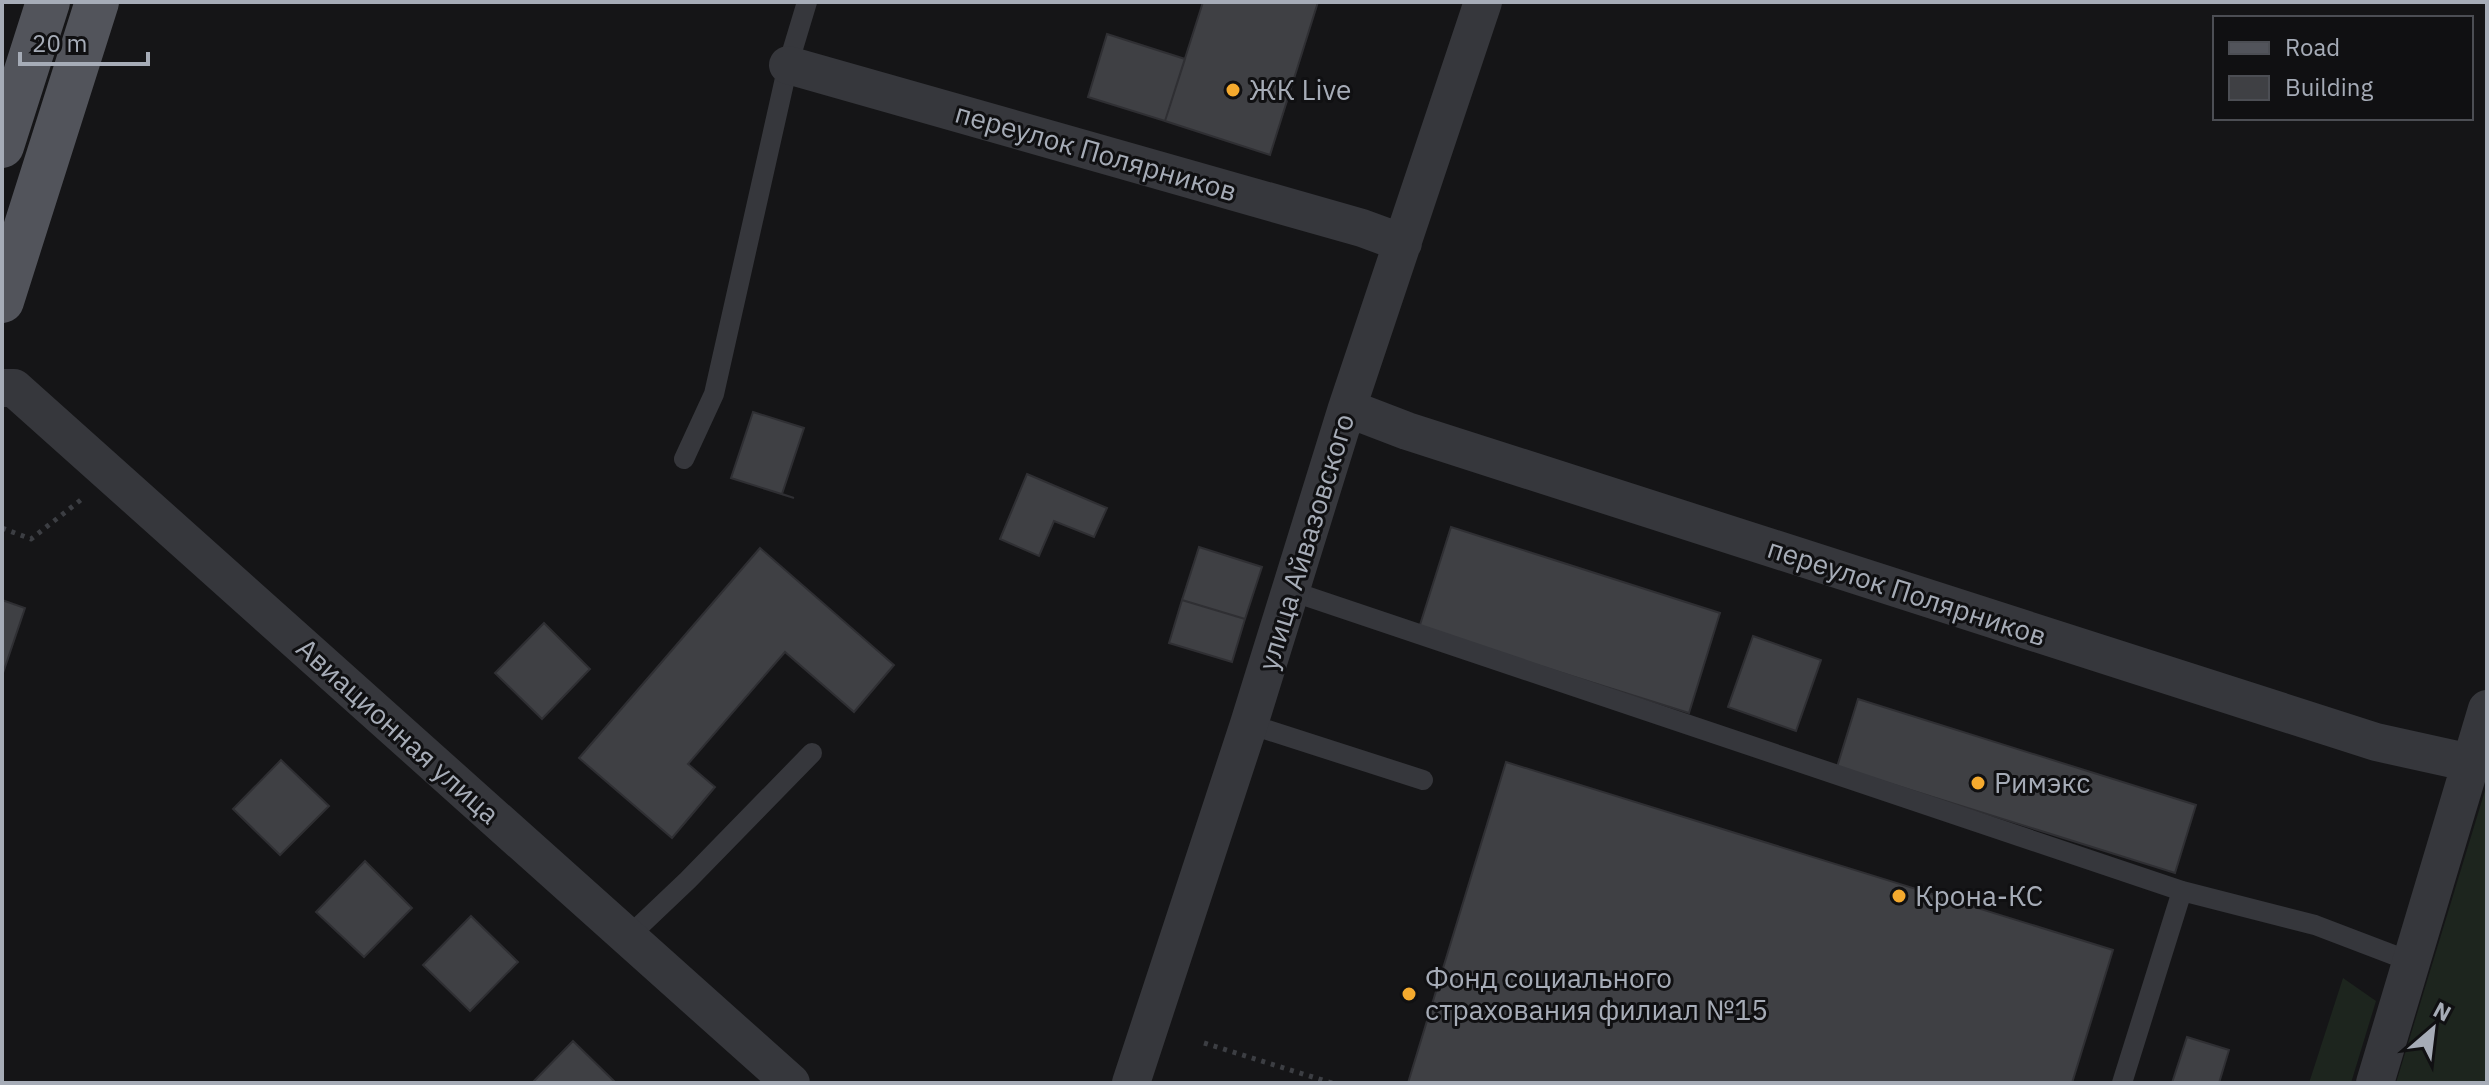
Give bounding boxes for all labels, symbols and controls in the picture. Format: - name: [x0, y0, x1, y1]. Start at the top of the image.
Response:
- scale bar: [20, 16, 148, 66]
- legend: [2213, 16, 2473, 120]
- text: 20 m: [32, 27, 87, 59]
- text: Road: [2285, 31, 2340, 63]
- place label: ЖК Live: [1249, 71, 1351, 108]
- text: Building: [2285, 71, 2373, 103]
- marker: ЖК Live: [1224, 81, 1242, 99]
- street label: переулок Полярников: [951, 94, 1241, 209]
- street label: улица Айвазовского: [1249, 409, 1362, 675]
- street label: переулок Полярников: [1763, 529, 2051, 654]
- street label: Авиационная улица: [289, 630, 508, 832]
- place label: Римэкс: [1994, 764, 2090, 801]
- marker: Римэкс: [1969, 774, 1987, 792]
- place label: Крона-КС: [1915, 877, 2043, 914]
- marker: Крона-КС: [1890, 887, 1908, 905]
- place label: Фонд социального страхования филиал №15: [1425, 959, 1768, 1028]
- marker: Фонд социального страхования филиал №15: [1400, 985, 1418, 1003]
- north arrow: [2393, 989, 2473, 1069]
- text: N: [2429, 994, 2456, 1027]

